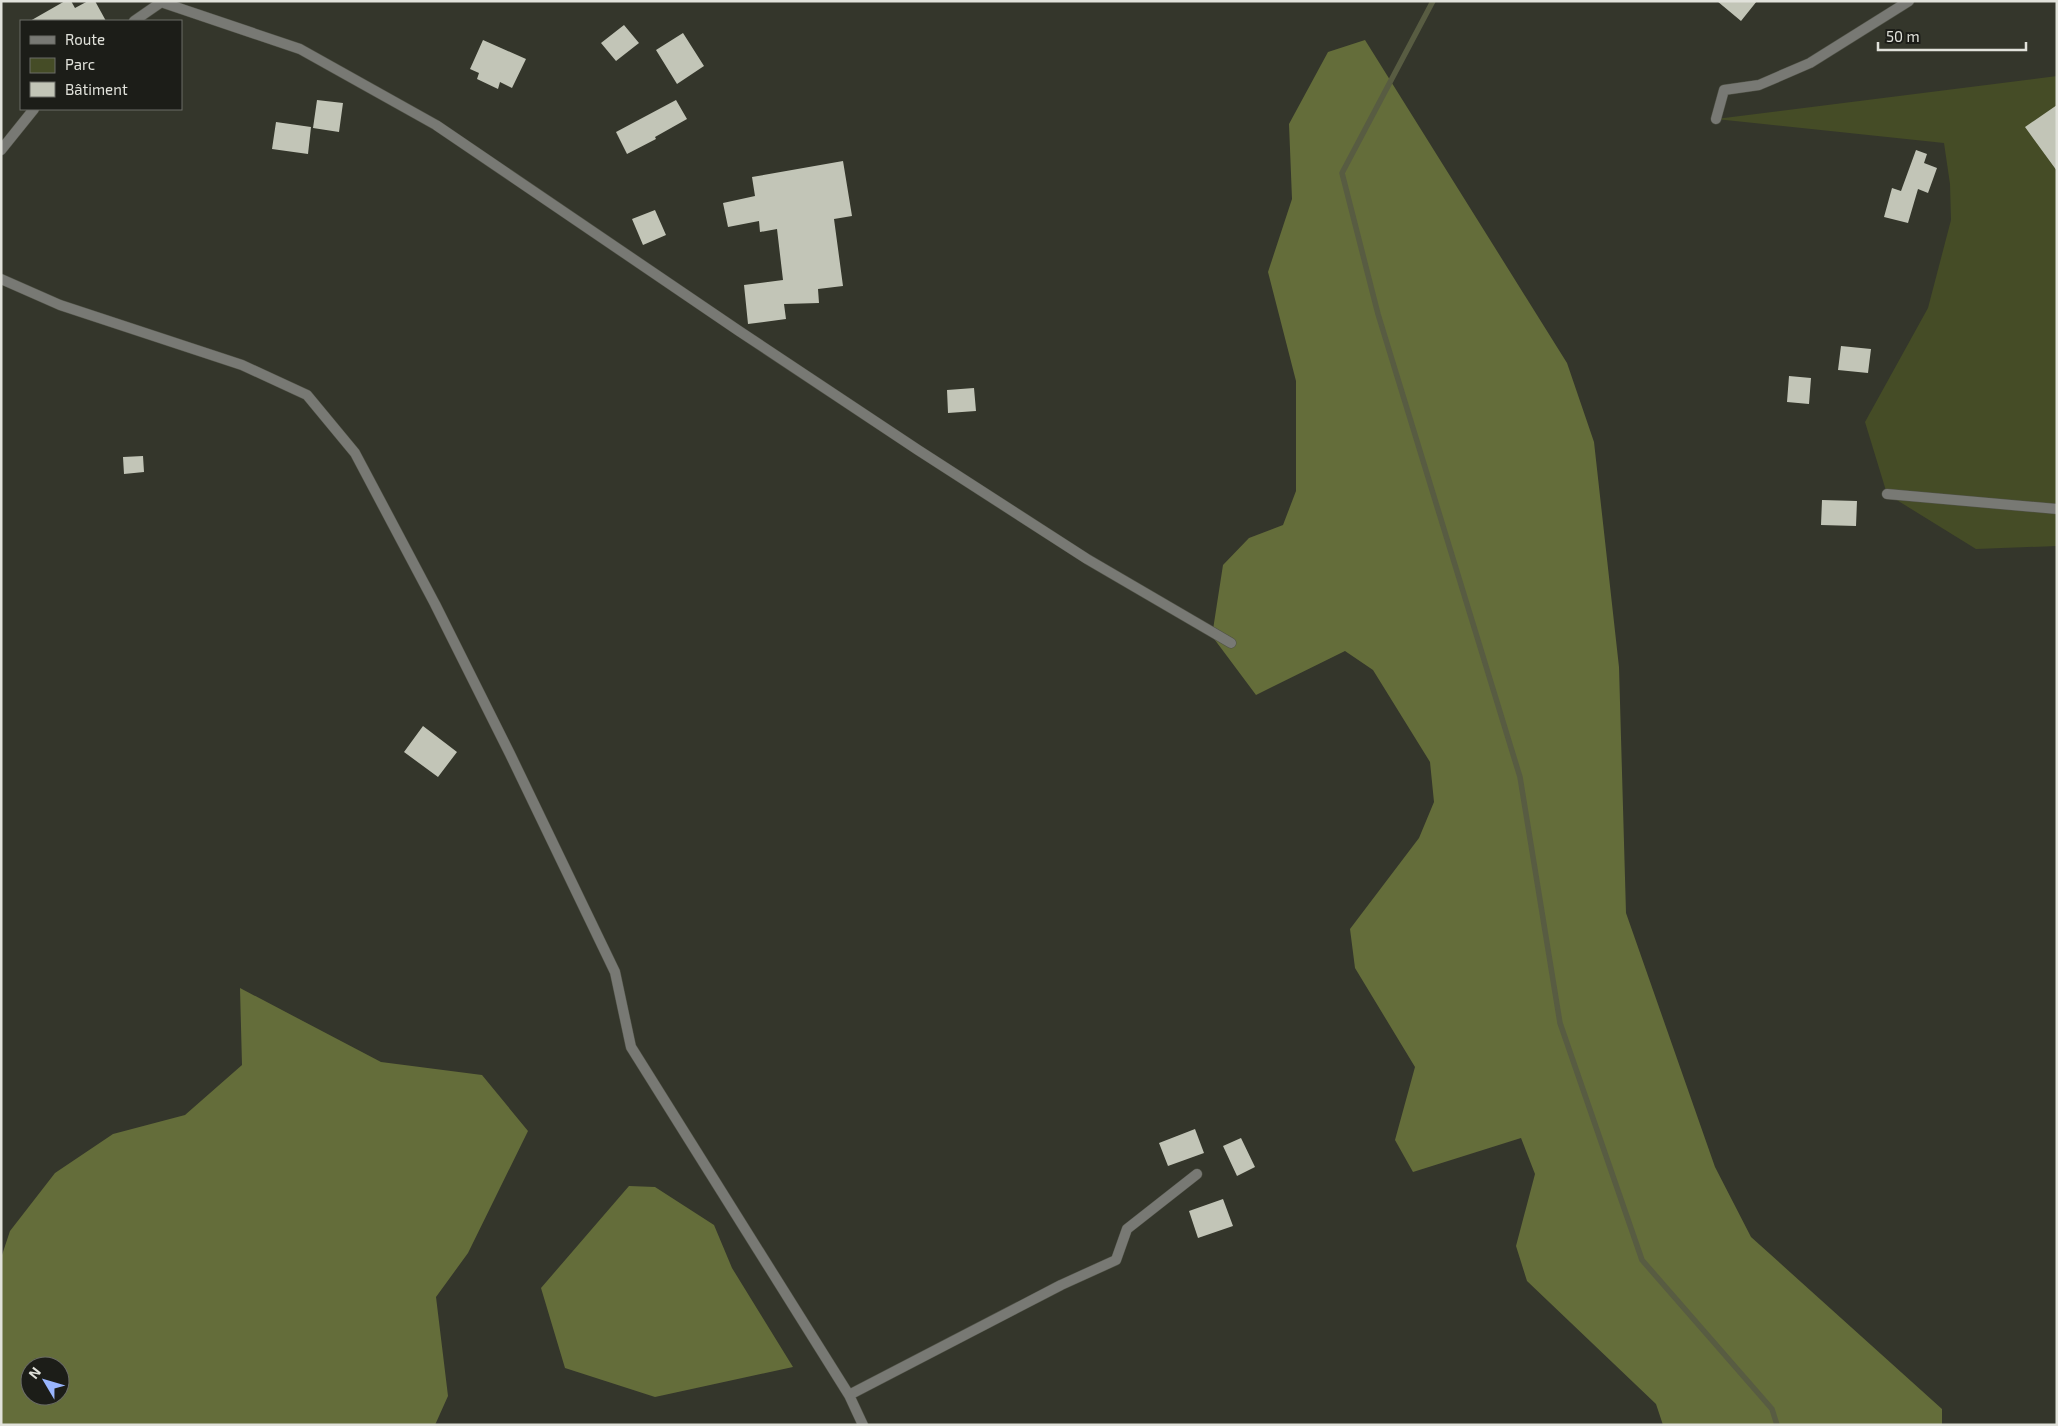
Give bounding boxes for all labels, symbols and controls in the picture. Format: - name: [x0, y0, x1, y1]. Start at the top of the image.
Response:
- legend: [20, 20, 182, 110]
- scale bar: [1878, 20, 2026, 52]
- text: 50 m: [1886, 27, 1920, 45]
- text: Route: [65, 30, 105, 48]
- text: Parc: [65, 55, 95, 73]
- text: Bâtiment: [65, 80, 128, 98]
- north arrow: [20, 1356, 70, 1406]
- text: N: [25, 1363, 44, 1382]

